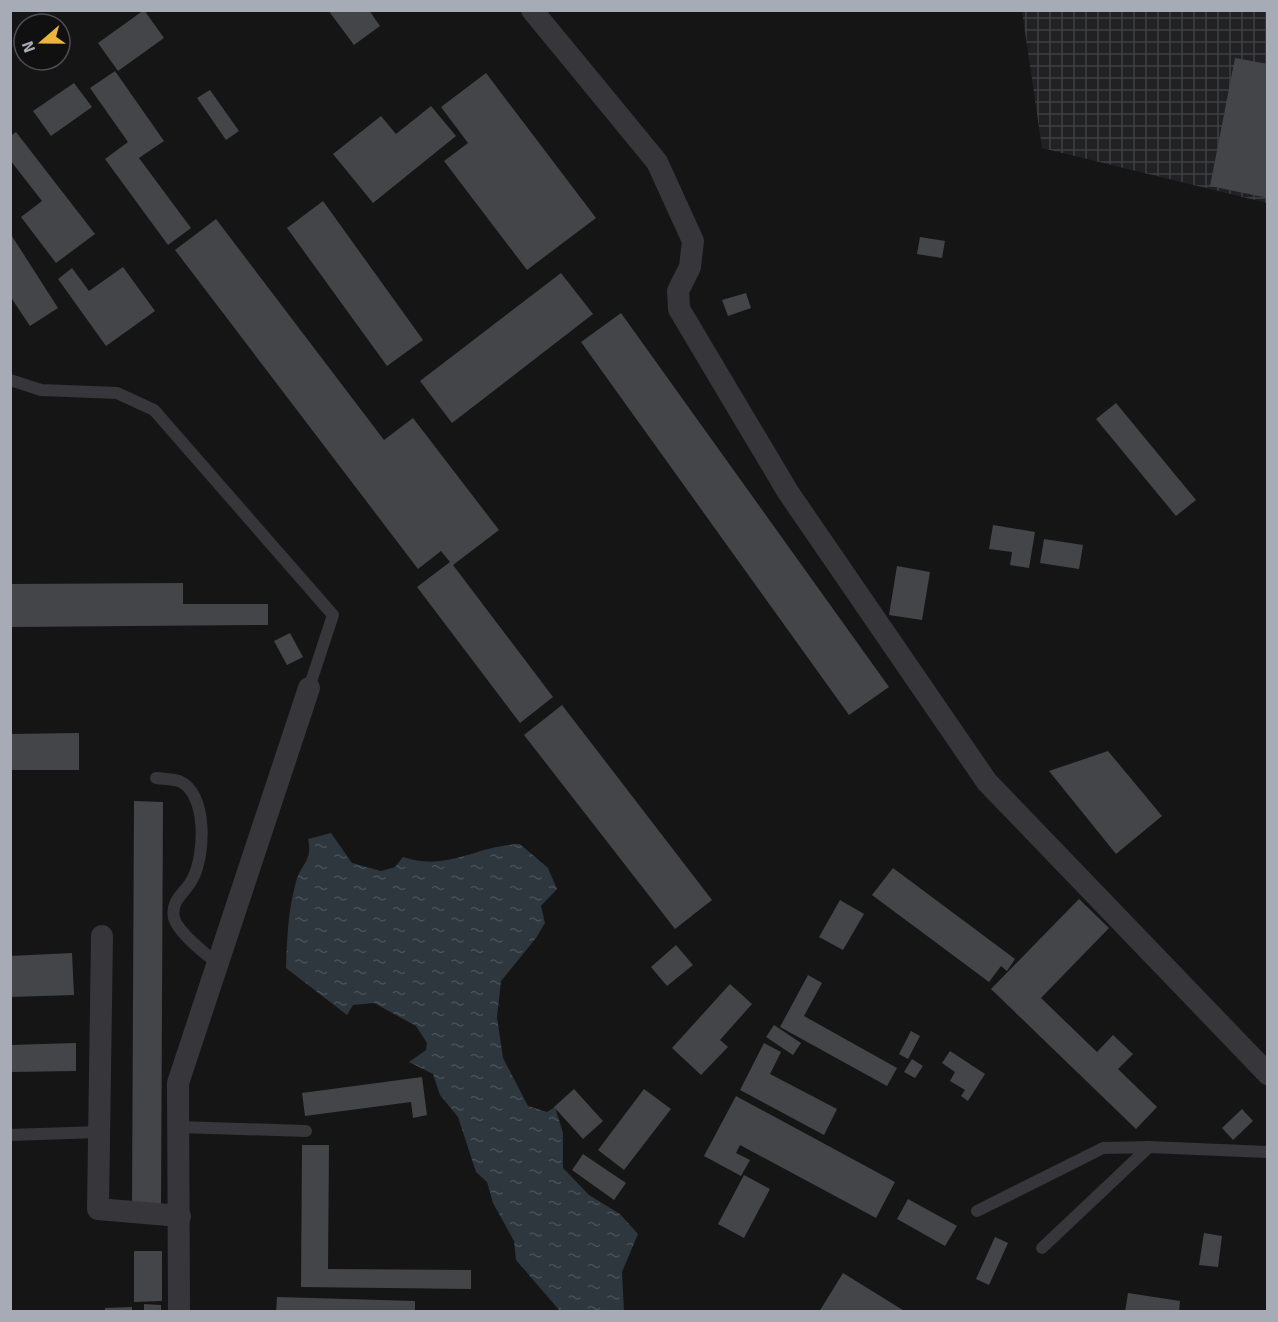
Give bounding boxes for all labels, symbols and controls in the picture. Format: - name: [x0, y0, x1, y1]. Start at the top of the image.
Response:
- north arrow: [12, 12, 72, 72]
- text: N: [18, 38, 40, 55]

